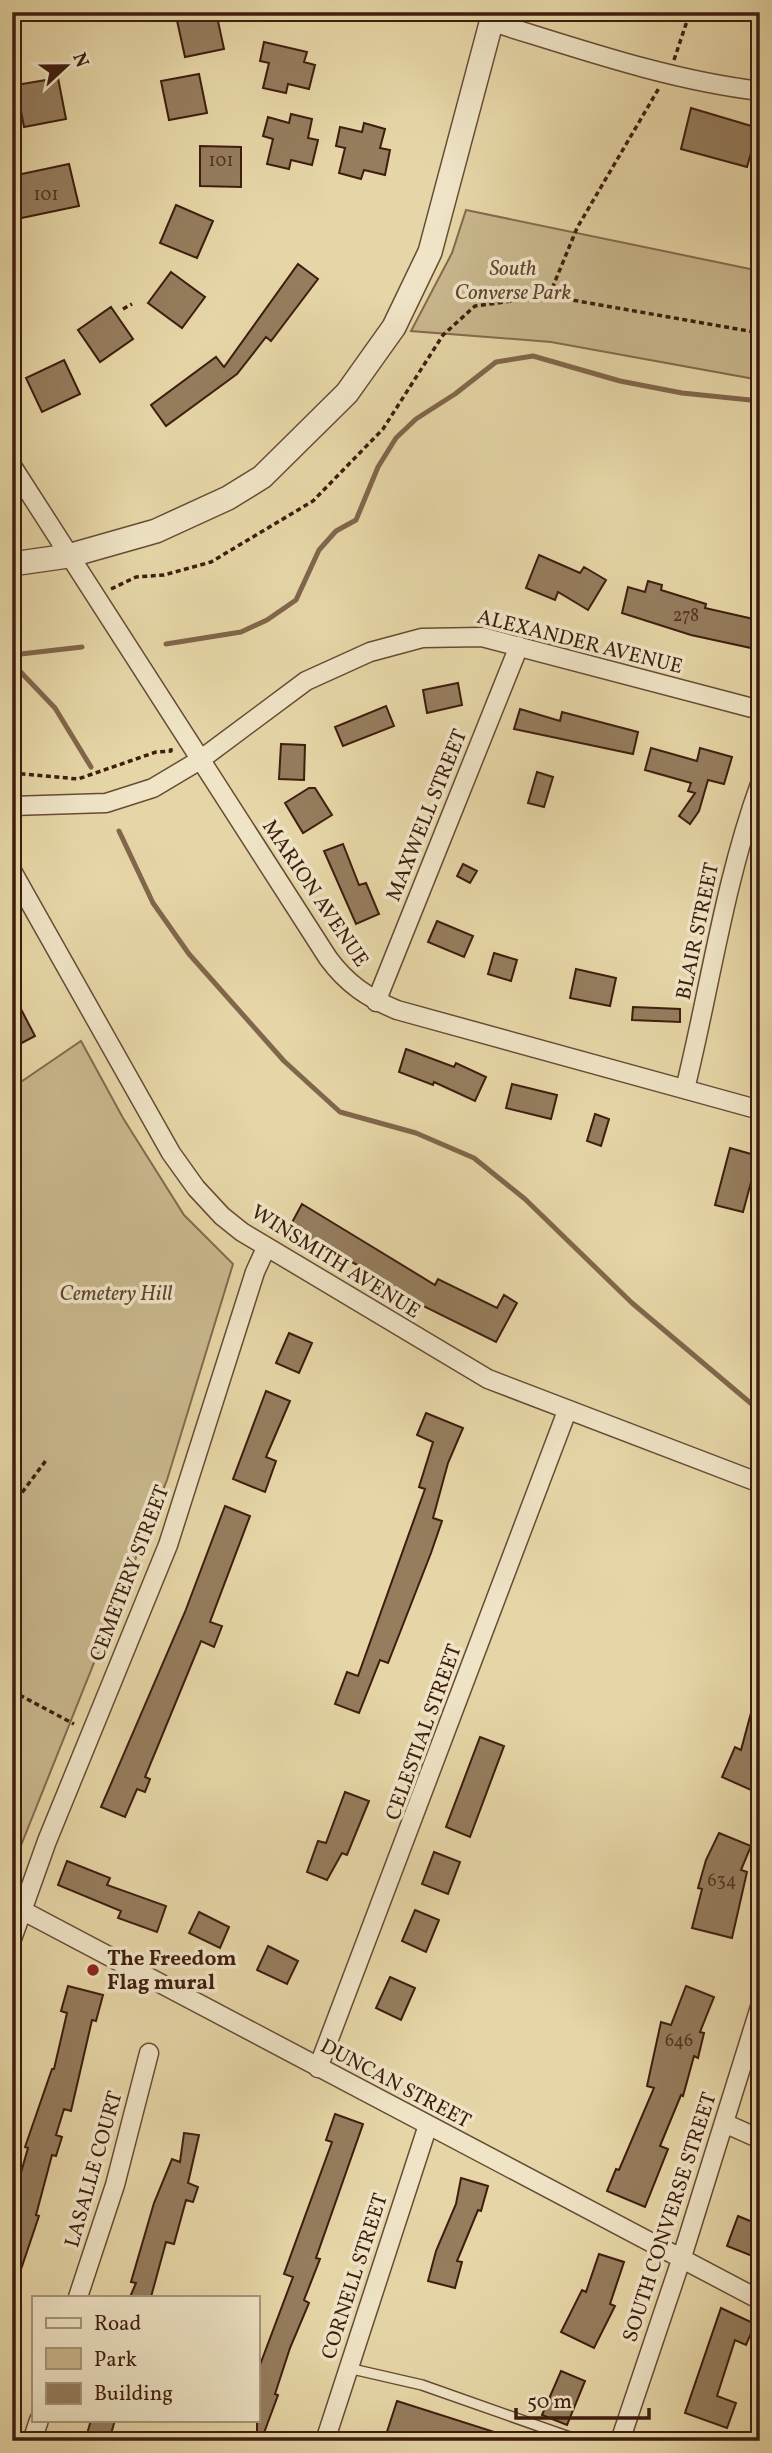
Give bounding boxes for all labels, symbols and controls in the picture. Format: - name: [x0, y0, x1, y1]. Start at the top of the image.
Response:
- north arrow: [32, 32, 102, 102]
- text: N: [65, 49, 95, 72]
- house number: 101: [209, 149, 233, 174]
- house number: 101: [34, 183, 58, 208]
- park label: South Converse Park: [455, 255, 572, 308]
- street label: ALEXANDER AVENUE: [474, 603, 686, 682]
- house number: 278: [673, 604, 699, 629]
- street label: MAXWELL STREET: [380, 725, 475, 906]
- street label: MARION AVENUE: [255, 814, 375, 973]
- street label: BLAIR STREET: [670, 860, 727, 1003]
- street label: WINSMITH AVENUE: [245, 1198, 426, 1326]
- park label: Cemetery Hill: [60, 1280, 172, 1309]
- street label: CEMETERY STREET: [83, 1481, 177, 1666]
- street label: CELESTIAL STREET: [379, 1640, 470, 1825]
- house number: 634: [708, 1869, 736, 1894]
- place label: The Freedom Flag mural: [107, 1945, 237, 1998]
- marker: The Freedom Flag mural: [85, 1962, 101, 1978]
- house number: 646: [665, 2029, 693, 2054]
- street label: DUNCAN STREET: [315, 2032, 476, 2136]
- street label: LASALLE COURT: [58, 2088, 131, 2251]
- street label: SOUTH CONVERSE STREET: [616, 2089, 725, 2346]
- street label: CORNELL STREET: [315, 2190, 396, 2363]
- legend: [32, 2296, 259, 2422]
- text: Road: [94, 2310, 141, 2339]
- text: Park: [94, 2346, 137, 2375]
- scale bar: [516, 2376, 650, 2420]
- text: Building: [94, 2380, 173, 2409]
- text: 50 m: [527, 2388, 572, 2417]

